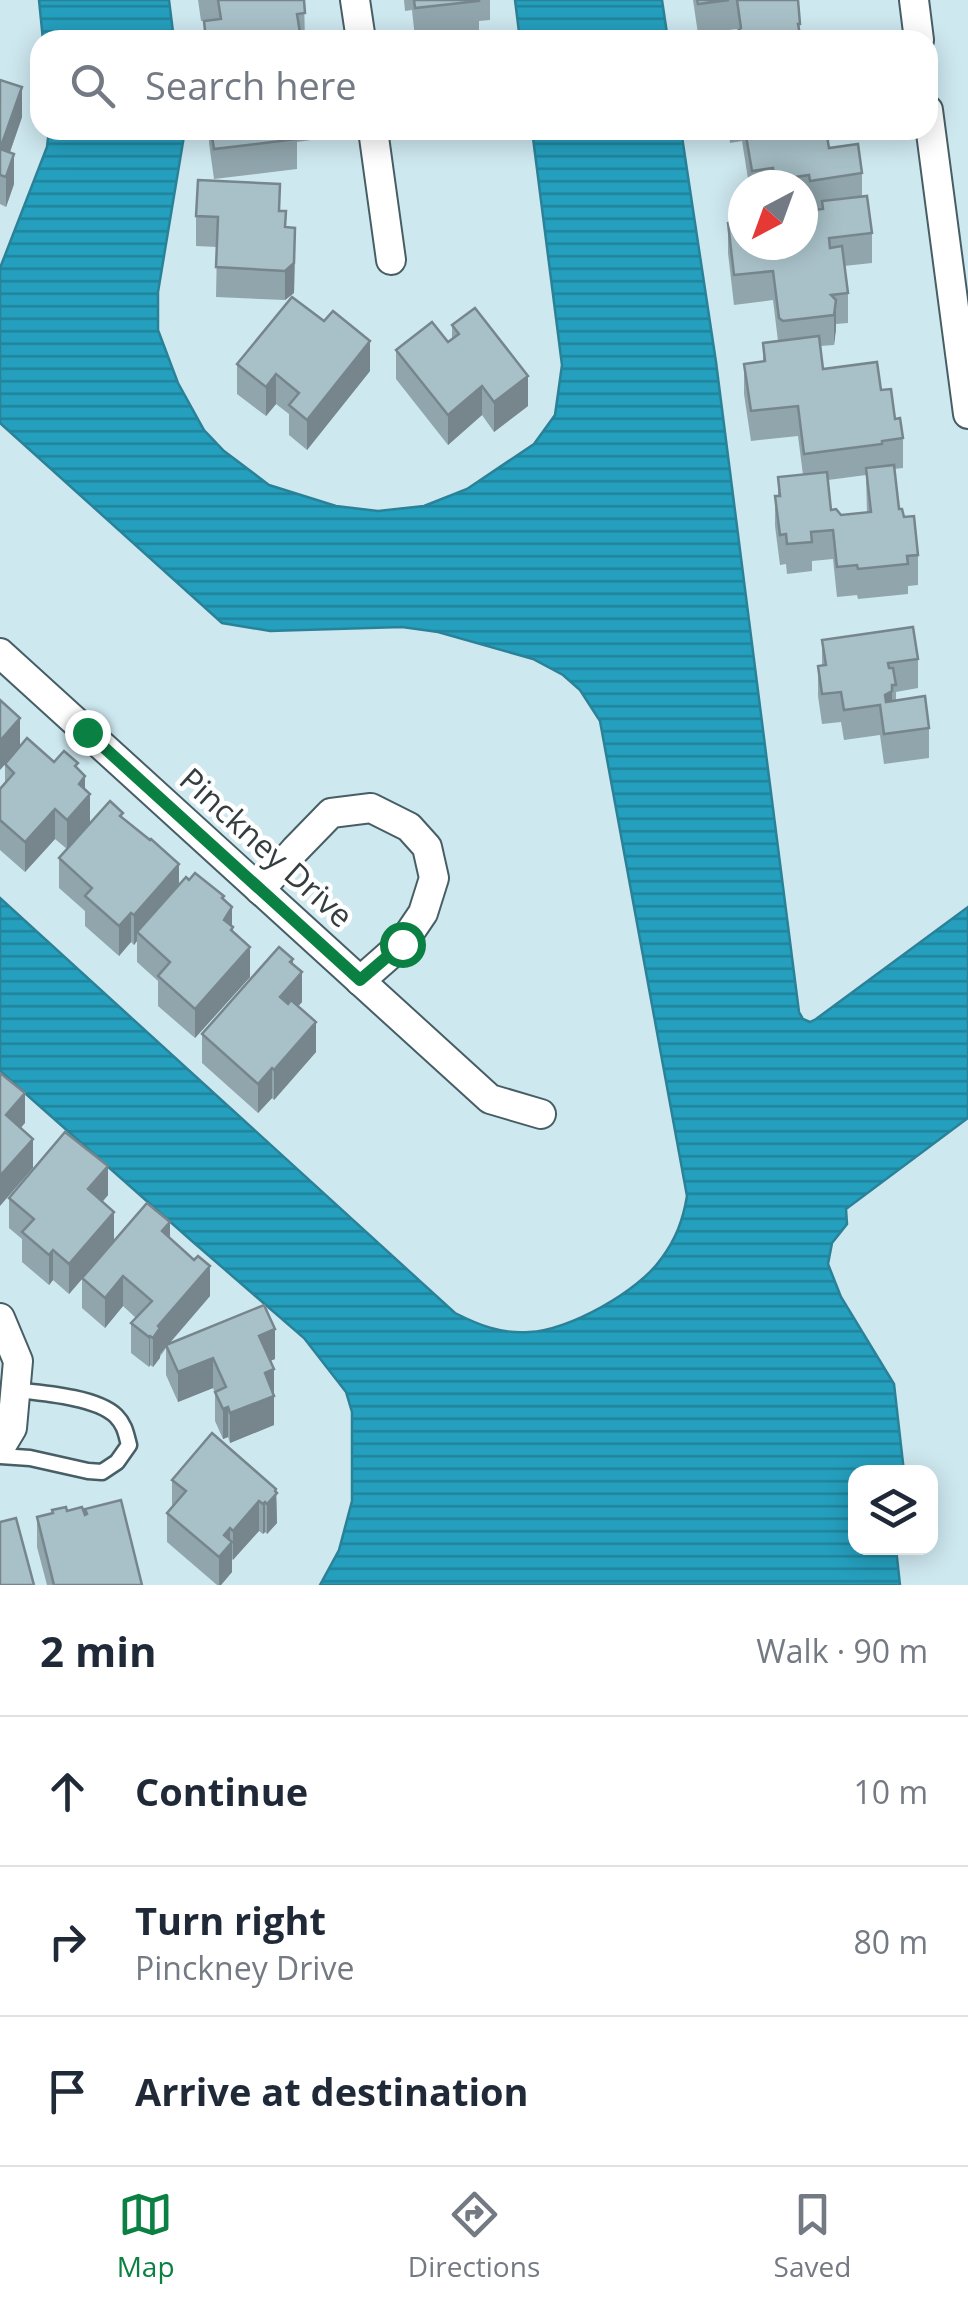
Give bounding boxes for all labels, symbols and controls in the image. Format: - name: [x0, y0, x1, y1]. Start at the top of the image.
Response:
- search box: [30, 30, 938, 140]
- icon: search: [65, 58, 120, 113]
- text: Search here: [145, 59, 357, 111]
- north arrow: [728, 170, 818, 260]
- route end: [65, 710, 111, 756]
- street label: Pinckney Drive: [171, 758, 363, 936]
- route start: [380, 922, 426, 968]
- map controls: [848, 1465, 938, 1555]
- button: layers: [848, 1465, 938, 1555]
- text: 2 min: [40, 1622, 157, 1679]
- text: Walk · 90 m: [756, 1629, 928, 1672]
- icon: ahead: [40, 1764, 95, 1819]
- text: Continue: [135, 1765, 308, 1817]
- text: 10 m: [853, 1770, 928, 1813]
- text: Turn right: [135, 1894, 326, 1946]
- icon: right: [40, 1914, 95, 1969]
- text: 80 m: [853, 1920, 928, 1963]
- text: Pinckney Drive: [135, 1946, 354, 1989]
- icon: arrive: [40, 2064, 95, 2119]
- text: Arrive at destination: [135, 2065, 529, 2117]
- tab: Map: [117, 2187, 175, 2285]
- tab: Directions: [408, 2187, 540, 2285]
- tab: Saved: [774, 2187, 851, 2285]

